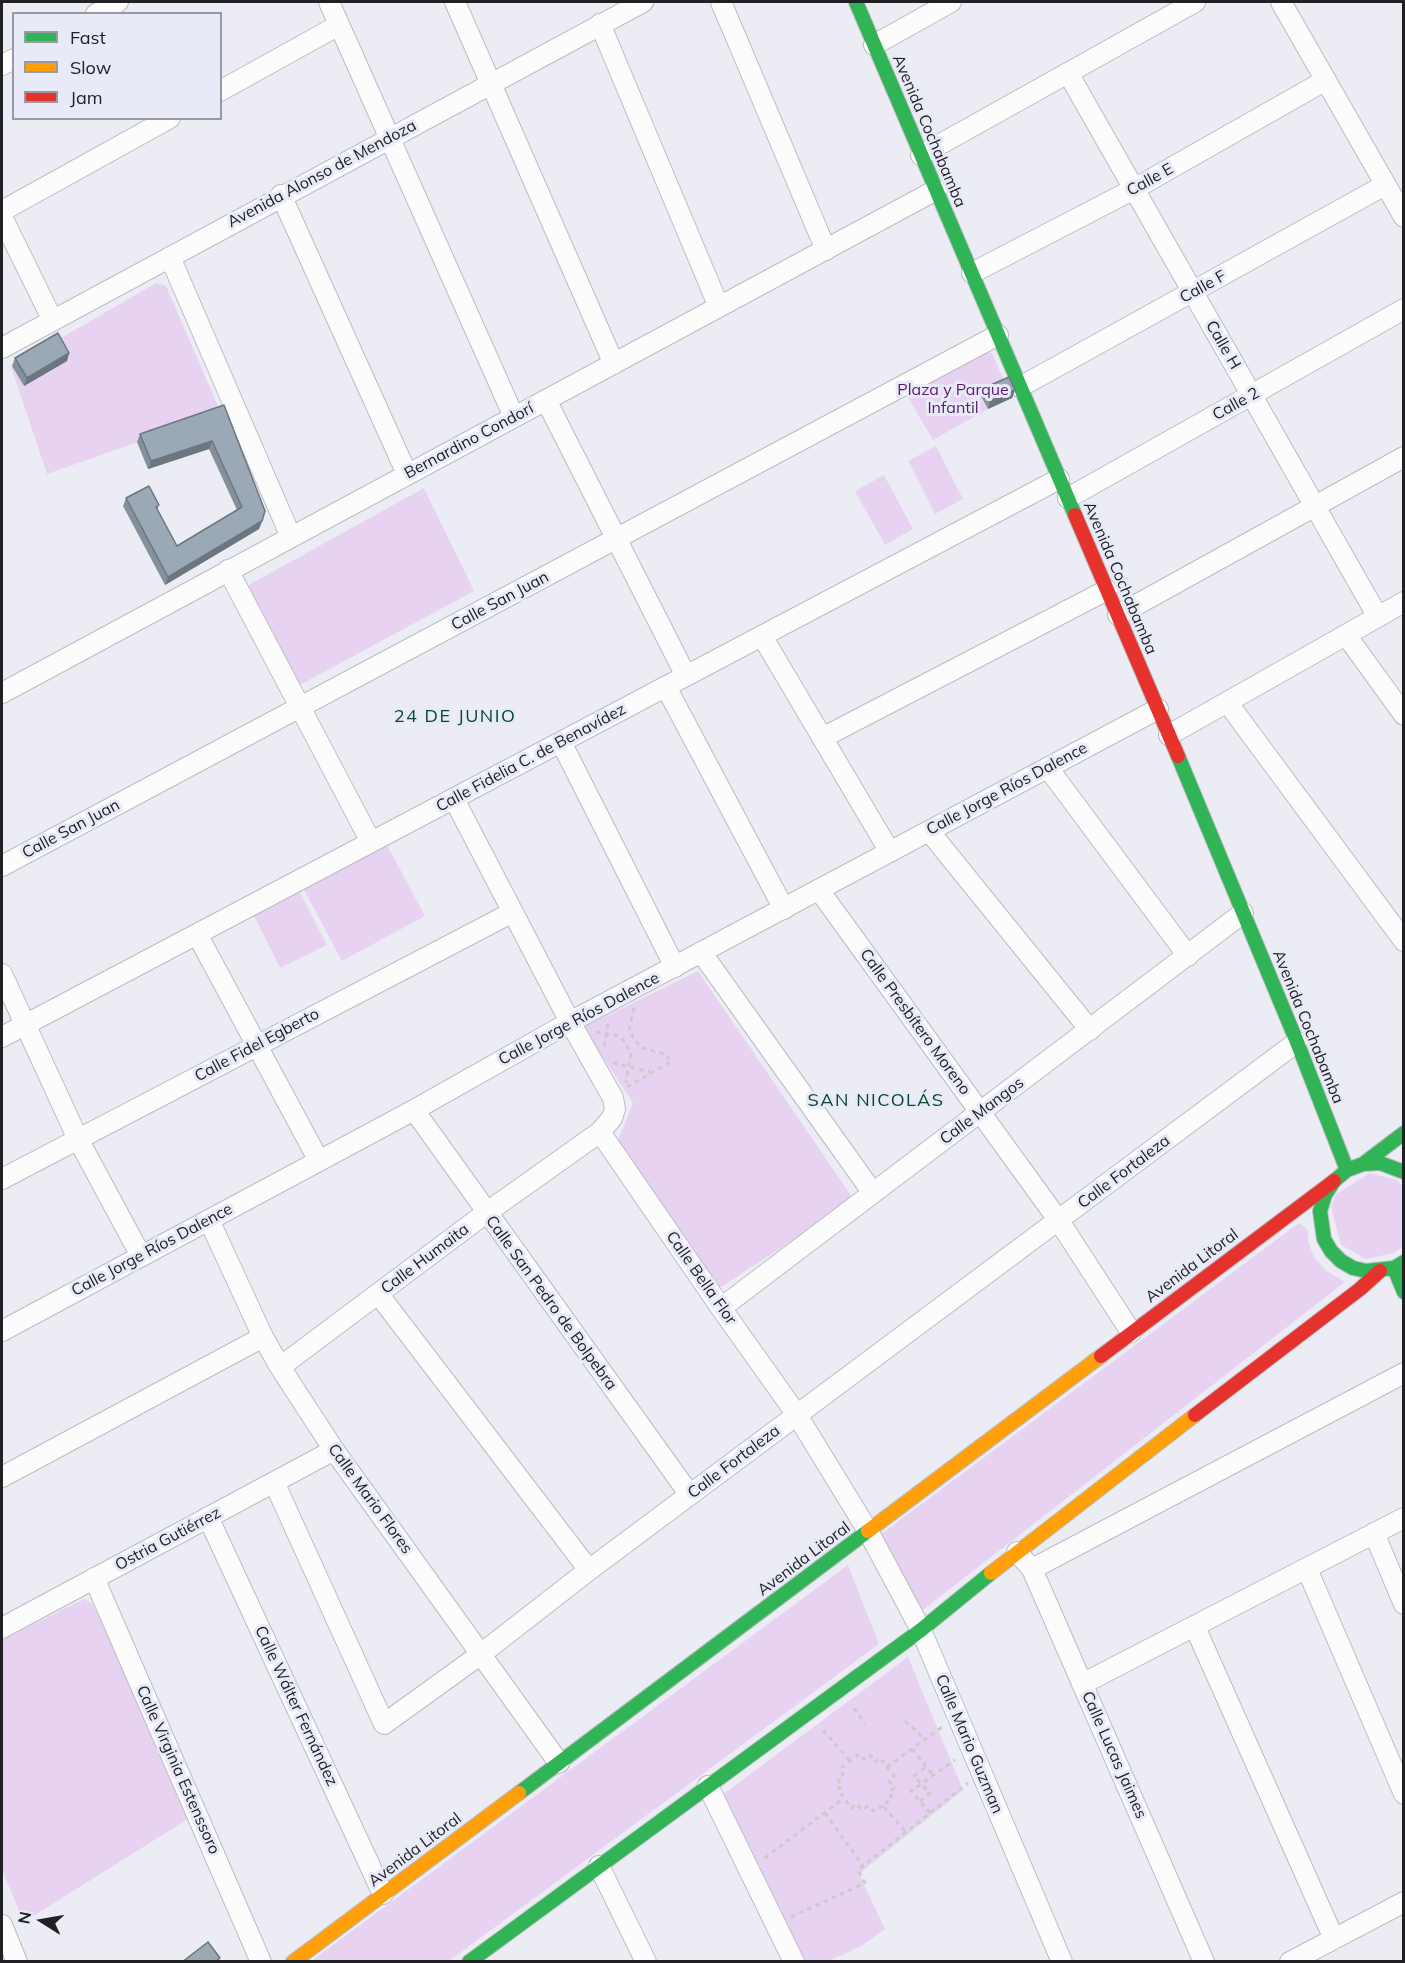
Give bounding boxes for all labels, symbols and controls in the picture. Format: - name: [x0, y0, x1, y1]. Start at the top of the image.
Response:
- legend: [12, 12, 222, 120]
- text: Fast: [70, 26, 106, 49]
- street label: Avenida Cochabamba: [888, 52, 970, 210]
- text: Slow: [70, 56, 111, 79]
- text: Jam: [70, 86, 103, 109]
- street label: Avenida Alonso de Mendoza: [224, 116, 420, 232]
- street label: Calle E: [1123, 159, 1177, 201]
- street label: Calle F: [1177, 267, 1229, 307]
- street label: Calle H: [1201, 317, 1245, 373]
- park label: Plaza y Parque Infantil: [897, 380, 1009, 418]
- street label: Calle 2: [1209, 383, 1263, 425]
- street label: Bernardino Condorí: [401, 399, 537, 483]
- street label: Avenida Cochabamba: [1079, 499, 1161, 657]
- street label: Calle San Juan: [448, 567, 552, 635]
- street label: Calle Fidelia C. de Benavídez: [433, 700, 629, 816]
- district label: 24 DE JUNIO: [394, 706, 516, 728]
- street label: Calle Jorge Ríos Dalence: [923, 738, 1091, 840]
- street label: Calle San Juan: [19, 795, 123, 863]
- street label: Calle Presbítero Moreno: [856, 945, 974, 1099]
- street label: Avenida Cochabamba: [1268, 947, 1348, 1107]
- street label: Calle Jorge Ríos Dalence: [495, 968, 663, 1070]
- street label: Calle Fidel Egberto: [192, 1004, 322, 1086]
- street label: Calle Mangos: [936, 1073, 1028, 1149]
- district label: SAN NICOLÁS: [808, 1090, 944, 1112]
- street label: Calle Fortaleza: [1074, 1131, 1174, 1213]
- street label: Calle Jorge Ríos Dalence: [68, 1199, 236, 1301]
- street label: Calle San Pedro de Bolpebra: [481, 1212, 621, 1394]
- street label: Calle Humaita: [377, 1220, 473, 1298]
- street label: Avenida Litoral: [1142, 1225, 1242, 1307]
- street label: Calle Bella Flor: [662, 1228, 740, 1328]
- street label: Calle Fortaleza: [684, 1421, 784, 1503]
- street label: Calle Mario Flores: [324, 1440, 416, 1558]
- street label: Ostria Gutiérrez: [112, 1503, 224, 1575]
- street label: Avenida Litoral: [754, 1518, 854, 1600]
- street label: Calle Wálter Fernández: [250, 1623, 342, 1789]
- street label: Calle Mario Guzman: [931, 1672, 1007, 1816]
- street label: Calle Virginia Estenssoro: [132, 1683, 224, 1857]
- street label: Calle Lucas Jaimes: [1077, 1688, 1151, 1822]
- street label: Avenida Litoral: [365, 1809, 465, 1891]
- north arrow: [12, 1891, 72, 1951]
- text: N: [13, 1910, 35, 1925]

